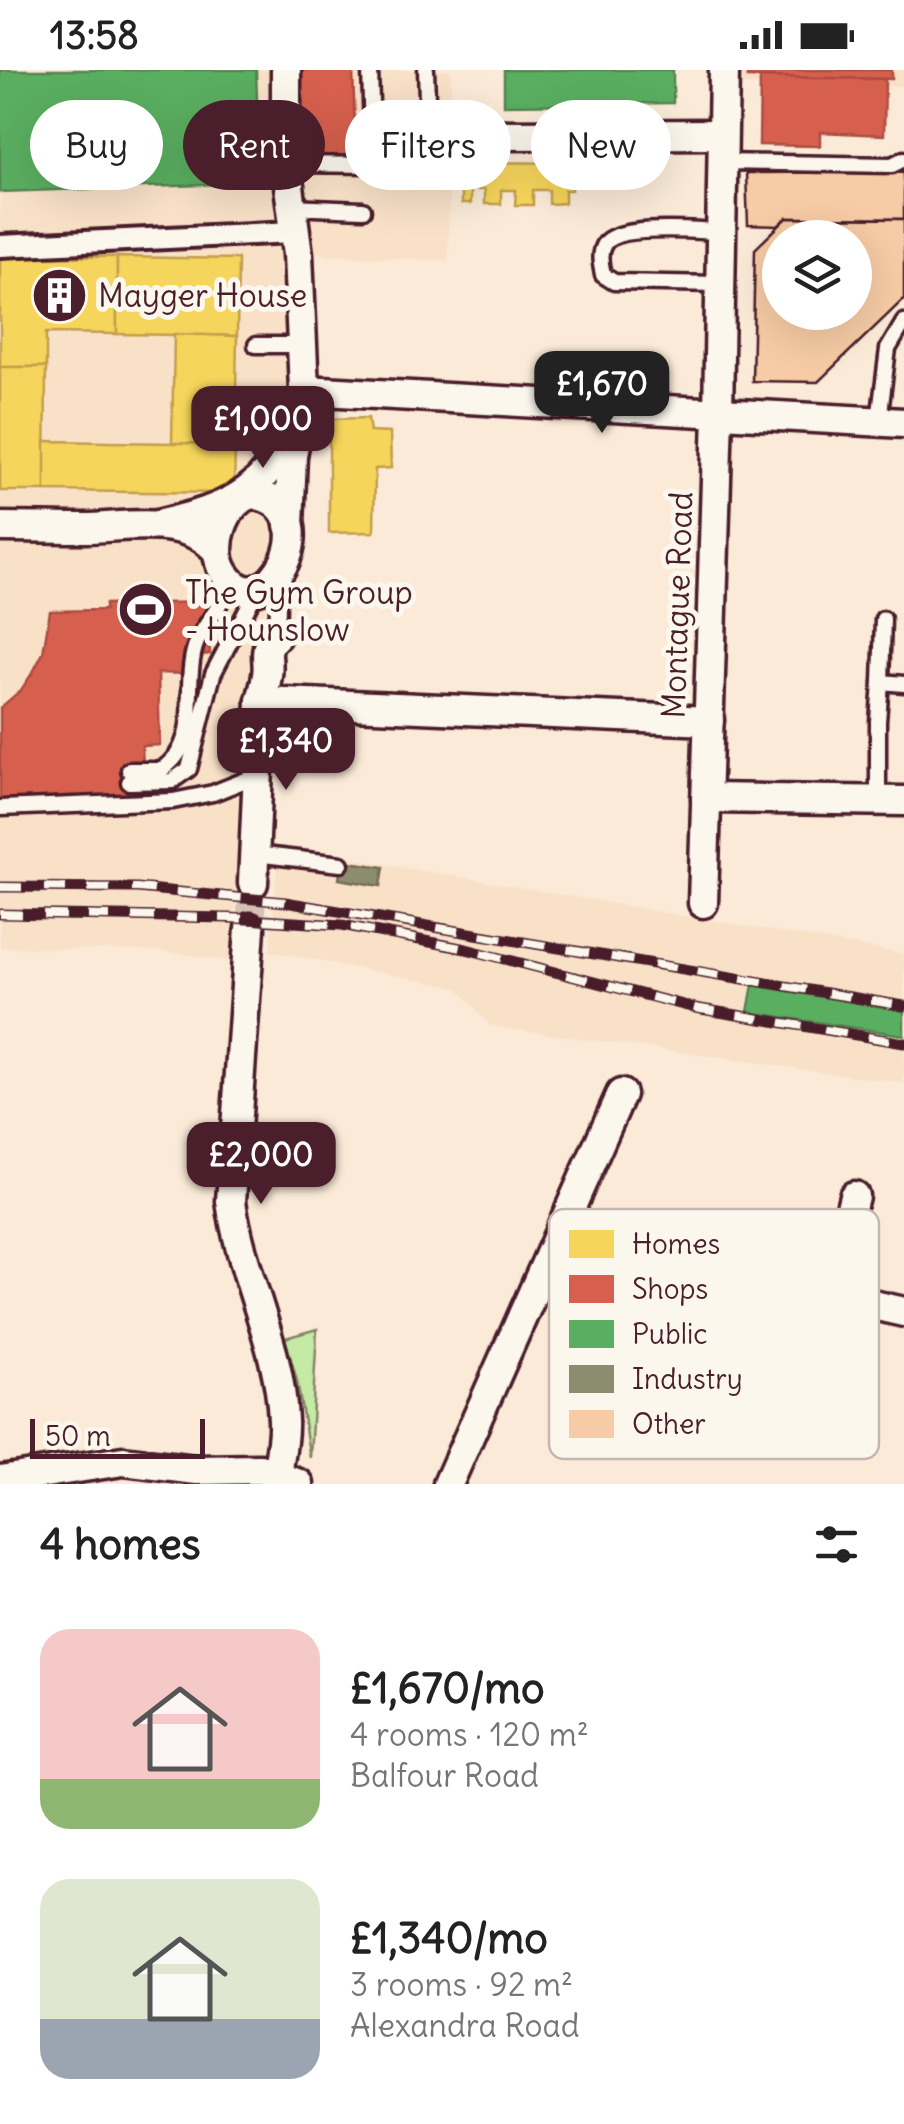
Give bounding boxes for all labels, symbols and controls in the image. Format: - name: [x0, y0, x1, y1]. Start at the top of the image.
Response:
- text: 13:58: [50, 12, 139, 59]
- chip: Buy: [30, 100, 163, 190]
- chip: Rent: [183, 100, 325, 190]
- chip: Filters: [345, 100, 511, 190]
- chip: New: [531, 100, 671, 190]
- map controls: [762, 220, 872, 330]
- button: layers: [762, 220, 872, 330]
- building icon: Mayger House: [29, 265, 89, 325]
- place label: Mayger House: [98, 275, 307, 316]
- pin: £1,670: [521, 351, 683, 436]
- text: £1,670: [556, 363, 648, 404]
- pin: £1,000: [182, 386, 344, 471]
- text: £1,000: [213, 398, 313, 439]
- street label: Montague Road: [653, 491, 701, 719]
- place label: The Gym Group - Hounslow: [185, 572, 413, 650]
- sports icon: The Gym Group - Hounslow: [116, 580, 176, 640]
- pin: £1,340: [205, 708, 367, 793]
- text: £1,340: [239, 720, 333, 761]
- pin: £2,000: [180, 1122, 342, 1207]
- text: £2,000: [209, 1134, 313, 1175]
- legend: [549, 1209, 879, 1459]
- text: Homes: [632, 1226, 720, 1262]
- text: Shops: [632, 1271, 708, 1307]
- text: Public: [632, 1316, 707, 1352]
- text: Industry: [632, 1361, 743, 1397]
- text: Other: [632, 1406, 706, 1442]
- scale bar: [30, 1414, 205, 1458]
- text: 50 m: [45, 1418, 111, 1454]
- icon: filters: [809, 1517, 864, 1572]
- text: 4 homes: [40, 1518, 201, 1570]
- text: £1,670/mo: [350, 1662, 545, 1714]
- icon: home: [120, 1669, 240, 1789]
- text: 4 rooms · 120 m²: [350, 1714, 589, 1755]
- text: Balfour Road: [350, 1755, 539, 1796]
- text: £1,340/mo: [350, 1912, 548, 1964]
- icon: home: [120, 1919, 240, 2039]
- text: 3 rooms · 92 m²: [350, 1964, 573, 2005]
- text: Alexandra Road: [350, 2005, 579, 2046]

